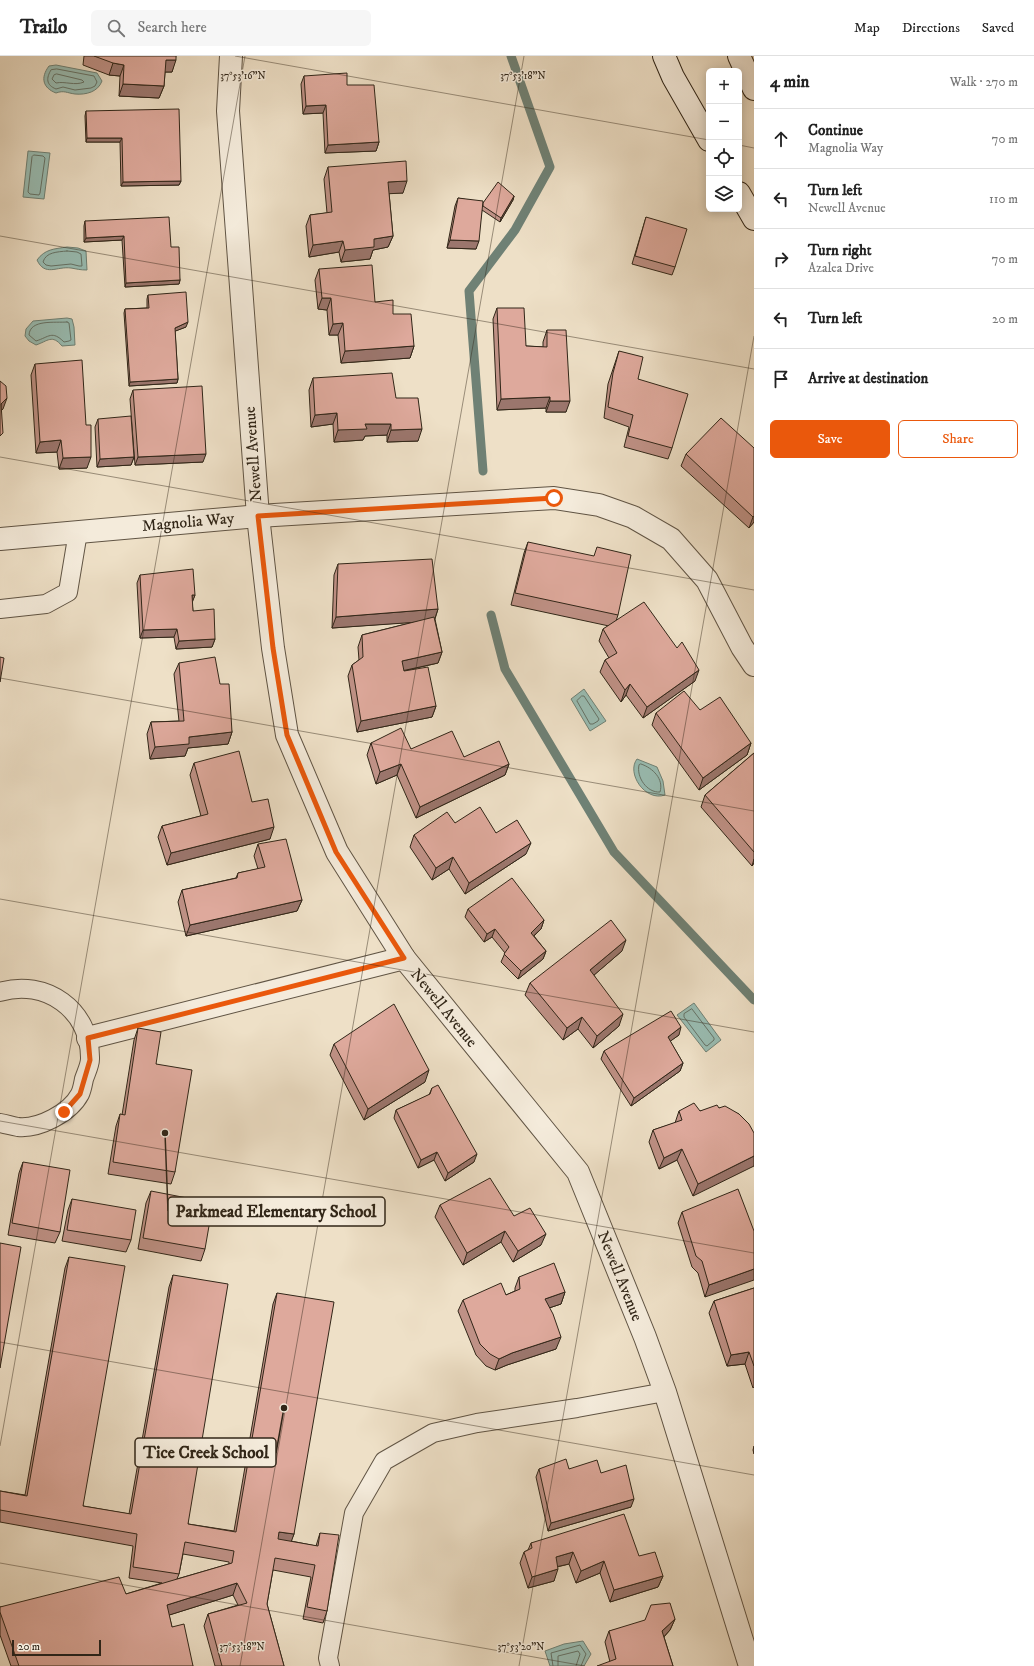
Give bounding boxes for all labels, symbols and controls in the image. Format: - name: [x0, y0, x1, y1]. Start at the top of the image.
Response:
- search box: [91, 10, 371, 46]
- text: Trailo: [20, 16, 67, 39]
- icon: search: [105, 17, 127, 39]
- text: Search here: [137, 18, 207, 37]
- text: Map: [854, 19, 880, 37]
- text: Directions: [902, 19, 960, 37]
- text: Saved: [982, 19, 1014, 37]
- map controls: [706, 68, 742, 212]
- button: +: [706, 68, 742, 104]
- text: 37°53'16"N: [220, 70, 266, 82]
- text: 37°53'18"N: [500, 70, 546, 82]
- text: 4 min: [770, 71, 809, 93]
- text: Walk · 270 m: [950, 74, 1018, 90]
- button: −: [706, 104, 742, 140]
- text: Continue: [808, 121, 863, 140]
- icon: ahead: [770, 128, 792, 150]
- text: 70 m: [992, 131, 1018, 147]
- button: locate: [706, 140, 742, 176]
- text: Magnolia Way: [808, 140, 883, 156]
- button: layers: [706, 176, 742, 212]
- text: Turn left: [808, 181, 862, 200]
- icon: left: [770, 188, 792, 210]
- text: 110 m: [989, 191, 1018, 207]
- text: Newell Avenue: [808, 200, 886, 216]
- text: Turn right: [808, 241, 871, 260]
- icon: right: [770, 248, 792, 270]
- text: 70 m: [992, 251, 1018, 267]
- text: Azalea Drive: [808, 260, 874, 276]
- icon: left: [770, 308, 792, 330]
- text: Turn left: [808, 309, 862, 328]
- text: 20 m: [992, 311, 1018, 327]
- icon: arrive: [770, 368, 792, 390]
- text: Arrive at destination: [808, 369, 928, 388]
- street label: Newell Avenue: [240, 405, 266, 502]
- button: Save: [770, 420, 890, 458]
- button: Share: [898, 420, 1018, 458]
- route start: [545, 489, 563, 507]
- street label: Magnolia Way: [141, 508, 235, 536]
- street label: Newell Avenue: [406, 965, 482, 1052]
- route end: [55, 1103, 73, 1121]
- callout: Parkmead Elementary School: [168, 1197, 385, 1226]
- text: Parkmead Elementary School: [176, 1201, 377, 1223]
- street label: Newell Avenue: [593, 1228, 647, 1324]
- callout: Tice Creek School: [135, 1438, 276, 1467]
- text: Tice Creek School: [142, 1442, 270, 1464]
- scale bar: [12, 1638, 101, 1657]
- text: 20 m: [18, 1640, 40, 1654]
- text: 37°53'18"N: [219, 1641, 265, 1653]
- text: 37°53'20"N: [498, 1641, 544, 1653]

